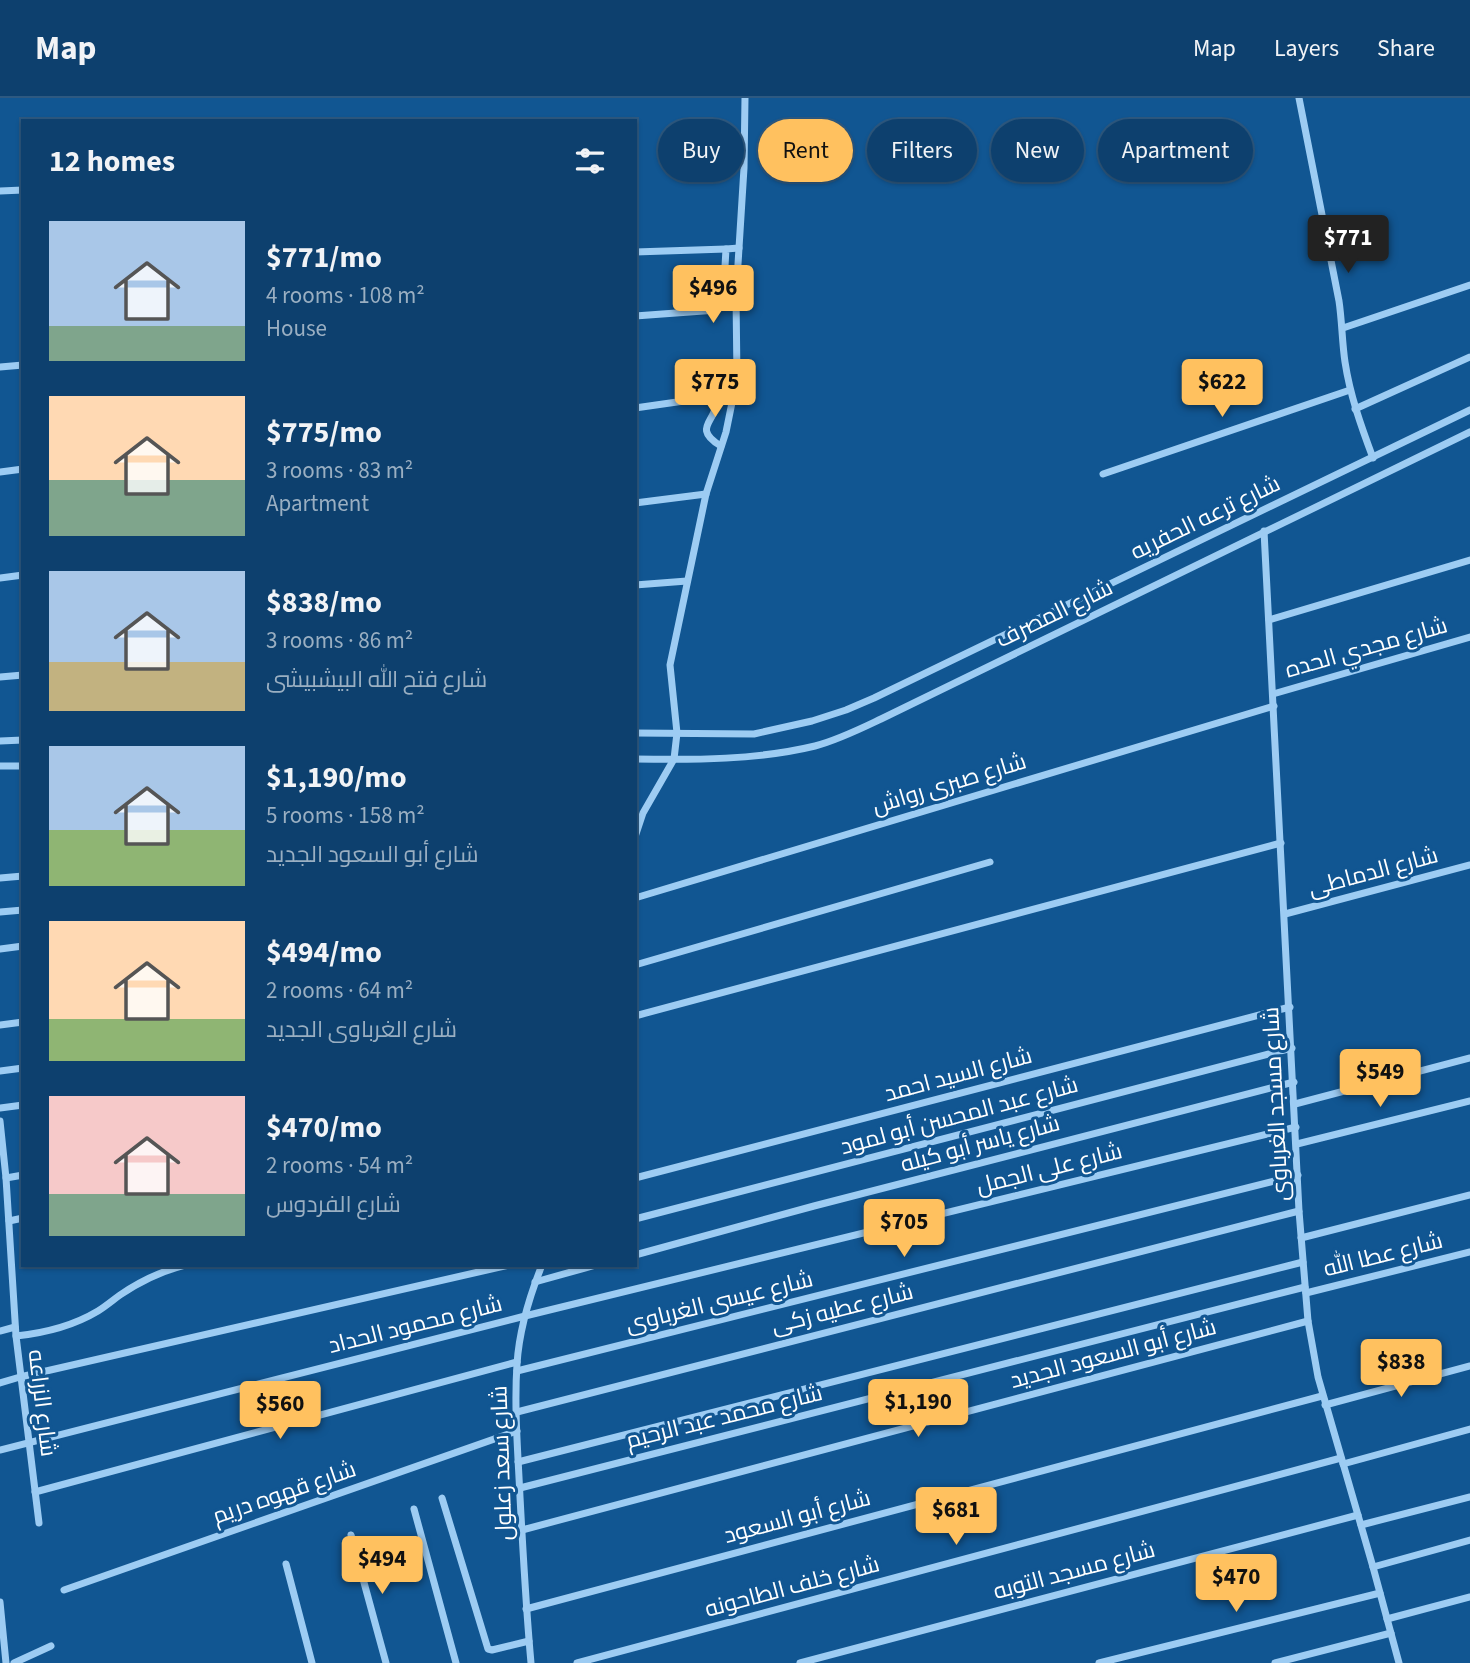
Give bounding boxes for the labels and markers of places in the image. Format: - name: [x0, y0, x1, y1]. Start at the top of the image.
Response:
- pin: $771: [1307, 216, 1389, 275]
- pin: $496: [672, 266, 754, 325]
- pin: $775: [674, 360, 756, 419]
- pin: $622: [1181, 360, 1263, 419]
- pin: $549: [1339, 1049, 1421, 1109]
- pin: $705: [863, 1200, 945, 1259]
- pin: $838: [1360, 1340, 1442, 1399]
- pin: $1,190: [861, 1380, 975, 1439]
- pin: $560: [239, 1382, 321, 1441]
- pin: $681: [915, 1488, 997, 1547]
- pin: $494: [341, 1536, 423, 1596]
- pin: $470: [1195, 1554, 1277, 1614]

